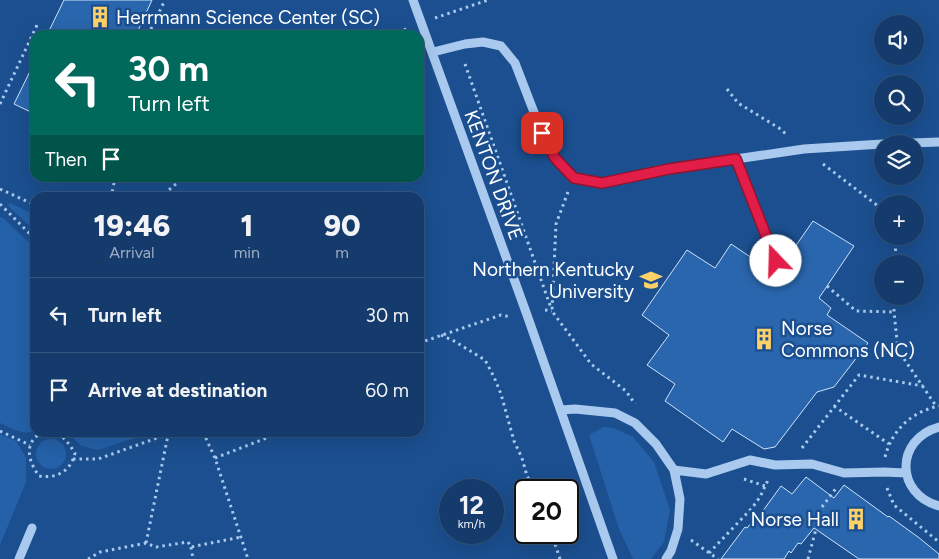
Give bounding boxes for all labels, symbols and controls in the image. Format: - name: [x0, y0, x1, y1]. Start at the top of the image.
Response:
- building icon: Herrmann Science Center (SC): [87, 4, 113, 30]
- place label: Herrmann Science Center (SC): [116, 6, 380, 29]
- map controls: [874, 15, 924, 305]
- button: sound: [874, 15, 924, 65]
- text: 30 m: [128, 48, 209, 90]
- icon: left: [45, 50, 110, 115]
- button: search: [874, 75, 924, 125]
- text: Turn left: [128, 90, 210, 117]
- street label: KENTON DRIVE: [459, 107, 528, 243]
- pin: [521, 112, 563, 154]
- icon: arrive: [528, 119, 556, 147]
- button: layers: [874, 135, 924, 185]
- icon: arrive: [97, 145, 125, 173]
- text: Then: [45, 148, 87, 171]
- button: +: [874, 195, 924, 245]
- text: 19:46: [93, 207, 170, 244]
- text: 1: [240, 207, 253, 244]
- text: 90: [323, 207, 361, 244]
- position arrow: [749, 234, 801, 286]
- text: Arrival: [109, 243, 154, 262]
- text: min: [234, 243, 260, 262]
- text: m: [335, 243, 349, 262]
- button: −: [874, 255, 924, 305]
- place label: Northern Kentucky University: [472, 258, 634, 303]
- school or university icon: Northern Kentucky University: [638, 267, 664, 293]
- icon: left: [45, 301, 73, 329]
- text: Turn left: [88, 304, 162, 327]
- text: 30 m: [366, 304, 409, 327]
- place label: Norse Commons (NC): [781, 317, 915, 362]
- building icon: Norse Commons (NC): [751, 326, 777, 352]
- icon: arrive: [45, 376, 73, 404]
- text: Arrive at destination: [88, 379, 267, 402]
- text: 60 m: [365, 379, 409, 402]
- speed limit sign: 20: [514, 479, 579, 544]
- text: 12: [459, 490, 484, 520]
- building icon: Norse Hall: [843, 506, 869, 532]
- place label: Norse Hall: [751, 508, 839, 531]
- text: km/h: [458, 517, 485, 531]

